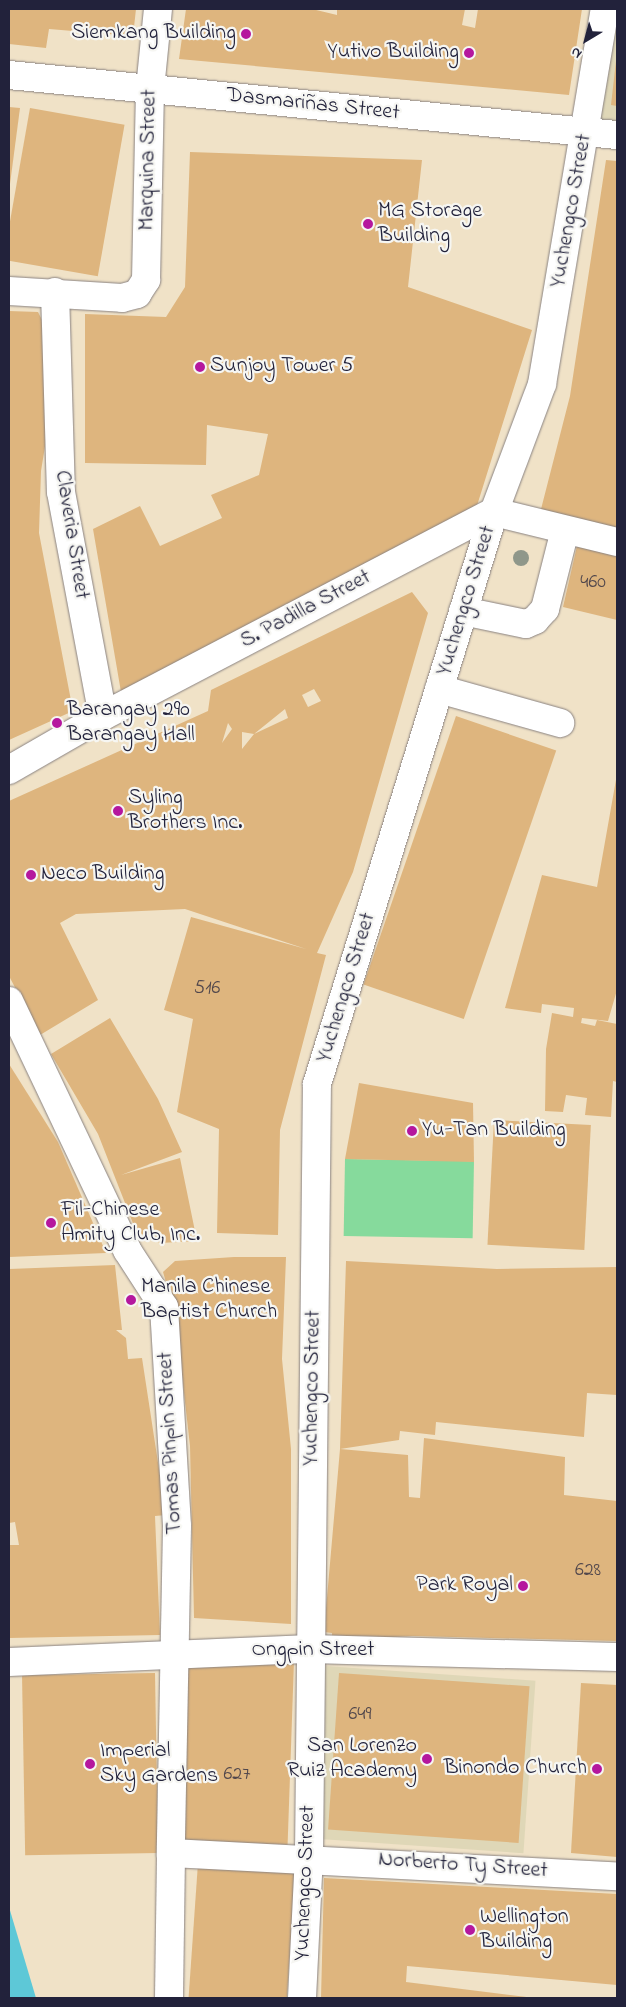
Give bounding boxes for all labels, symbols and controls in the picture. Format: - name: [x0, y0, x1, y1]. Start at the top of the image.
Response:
- north arrow: [561, 15, 611, 65]
- place label: Siemkang Building: [71, 21, 236, 47]
- marker: Siemkang Building: [240, 28, 252, 40]
- place label: Yutivo Building: [328, 40, 459, 66]
- text: N: [567, 41, 587, 64]
- marker: Yutivo Building: [463, 47, 475, 59]
- street label: Dasmariñas Street: [225, 83, 401, 127]
- street label: Marquina Street: [135, 89, 163, 231]
- street label: Yuchengco Street: [545, 132, 599, 290]
- place label: MG Storage Building: [378, 198, 482, 250]
- marker: MG Storage Building: [362, 218, 374, 230]
- place label: Sunjoy Tower 5: [210, 354, 353, 380]
- marker: Sunjoy Tower 5: [194, 361, 206, 373]
- street label: Claveria Street: [48, 469, 94, 601]
- street label: Yuchengco Street: [432, 523, 502, 679]
- street label: S. Padilla Street: [236, 565, 376, 655]
- house number: 460: [580, 570, 606, 594]
- place label: Barangay 290 Barangay Hall: [67, 697, 195, 748]
- marker: Barangay 290 Barangay Hall: [51, 717, 63, 729]
- place label: Syling Brothers Inc.: [128, 785, 243, 836]
- marker: Syling Brothers Inc.: [112, 805, 124, 817]
- place label: Neco Building: [41, 862, 164, 888]
- marker: Neco Building: [25, 869, 37, 881]
- street label: Yuchengco Street: [312, 910, 382, 1066]
- house number: 516: [194, 976, 220, 1000]
- place label: Yu-Tan Building: [422, 1118, 566, 1144]
- marker: Yu-Tan Building: [406, 1125, 418, 1137]
- place label: Fil-Chinese Amity Club, Inc.: [61, 1197, 200, 1248]
- marker: Fil-Chinese Amity Club, Inc.: [45, 1217, 57, 1229]
- place label: Manila Chinese Baptist Church: [141, 1274, 277, 1325]
- marker: Manila Chinese Baptist Church: [125, 1294, 137, 1306]
- street label: Yuchengco Street: [298, 1310, 328, 1466]
- street label: Tomas Pinpin Street: [153, 1351, 189, 1535]
- house number: 628: [575, 1558, 601, 1582]
- place label: Park Royal: [416, 1573, 513, 1599]
- marker: Park Royal: [517, 1580, 529, 1592]
- street label: Ongpin Street: [252, 1638, 374, 1664]
- house number: 649: [348, 1702, 372, 1726]
- place label: San Lorenzo Ruiz Academy: [287, 1733, 417, 1784]
- place label: Imperial Sky Gardens: [100, 1738, 218, 1790]
- marker: San Lorenzo Ruiz Academy: [421, 1753, 433, 1765]
- place label: Binondo Church: [444, 1756, 587, 1782]
- marker: Imperial Sky Gardens: [84, 1758, 96, 1770]
- house number: 627: [224, 1762, 250, 1786]
- marker: Binondo Church: [591, 1763, 603, 1775]
- street label: Yuchengco Street: [290, 1805, 322, 1961]
- street label: Norberto Ty Street: [377, 1847, 549, 1885]
- place label: Wellington Building: [480, 1904, 569, 1955]
- marker: Wellington Building: [464, 1924, 476, 1936]

